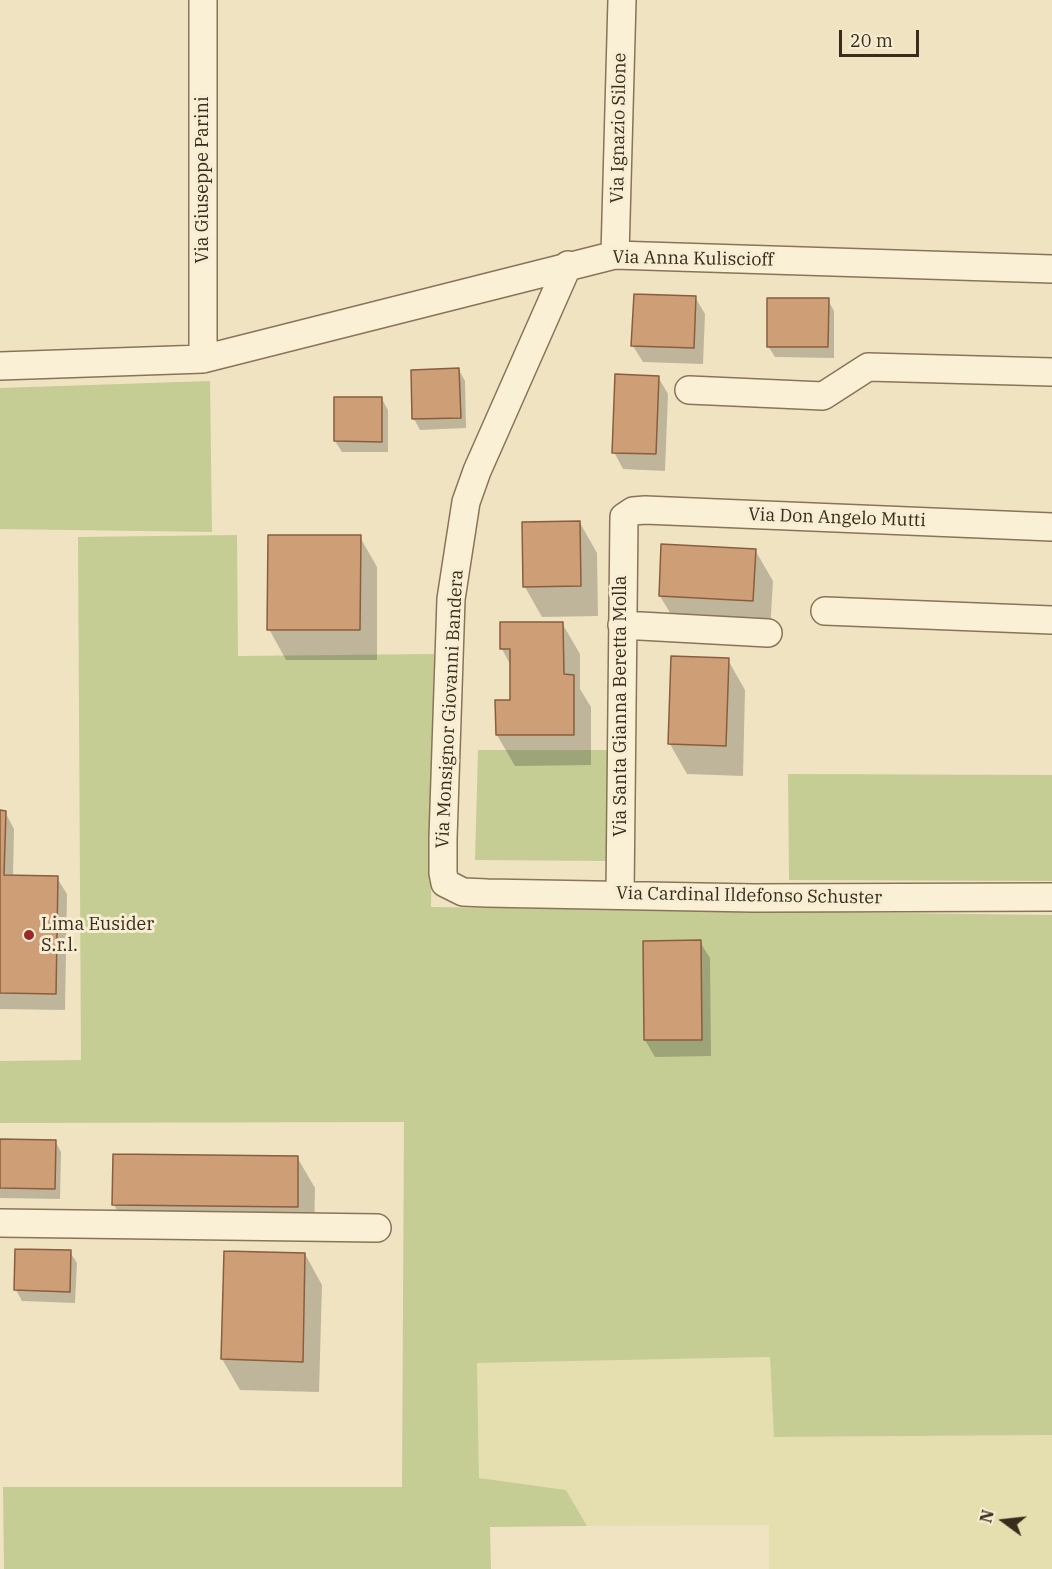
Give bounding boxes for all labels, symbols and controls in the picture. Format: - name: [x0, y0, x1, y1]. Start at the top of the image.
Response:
- scale bar: [842, 18, 922, 56]
- text: 20 m: [850, 29, 893, 52]
- street label: Via Ignazio Silone: [607, 52, 631, 204]
- street label: Via Giuseppe Parini: [192, 96, 214, 264]
- street label: Via Anna Kuliscioff: [612, 247, 774, 271]
- street label: Via Don Angelo Mutti: [748, 504, 926, 532]
- street label: Via Monsignor Giovanni Bandera: [432, 569, 468, 849]
- street label: Via Santa Gianna Beretta Molla: [610, 575, 632, 837]
- street label: Via Cardinal Ildefonso Schuster: [616, 883, 882, 909]
- place label: Lima Eusider S.r.l.: [41, 914, 154, 956]
- marker: Lima Eusider S.r.l.: [22, 928, 36, 942]
- north arrow: [974, 1491, 1034, 1551]
- text: N: [975, 1508, 998, 1525]

